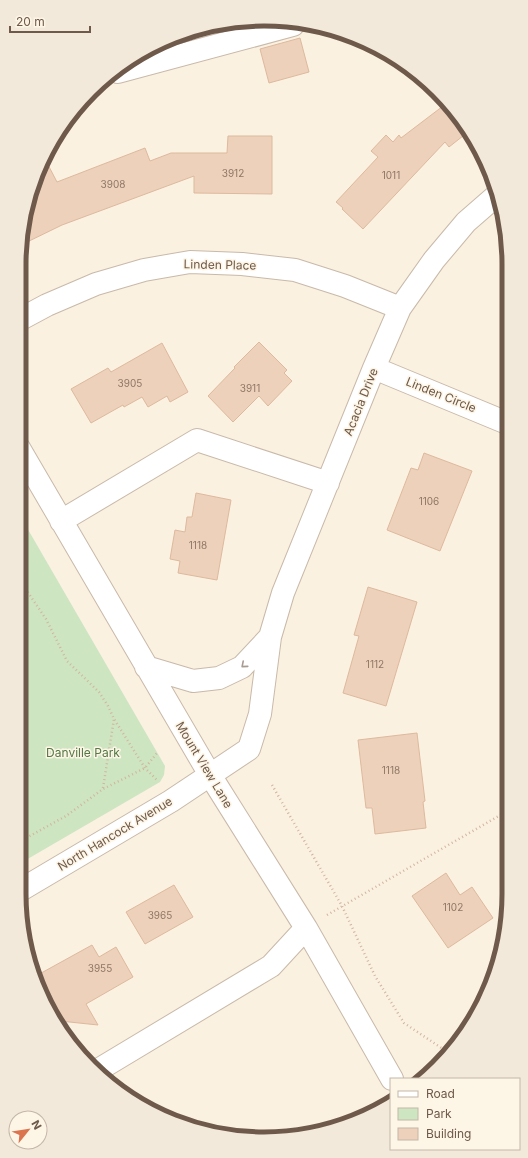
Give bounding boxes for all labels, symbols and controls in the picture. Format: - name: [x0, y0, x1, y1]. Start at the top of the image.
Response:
- scale bar: [10, 8, 90, 34]
- text: 20 m: [16, 14, 45, 29]
- house number: 3912: [222, 167, 244, 179]
- house number: 1011: [382, 169, 400, 181]
- house number: 3908: [101, 178, 125, 190]
- street label: Linden Place: [184, 256, 257, 273]
- street label: Acacia Drive: [340, 366, 381, 438]
- street label: Linden Circle: [404, 374, 478, 415]
- house number: 3905: [118, 377, 142, 389]
- house number: 3911: [240, 382, 260, 394]
- house number: 1106: [419, 495, 439, 507]
- house number: 1118: [189, 539, 207, 551]
- house number: 1112: [366, 658, 384, 670]
- one-way arrow: [241, 660, 248, 667]
- street label: Mount View Lane: [173, 719, 236, 811]
- park label: Danville Park: [46, 745, 120, 760]
- house number: 1118: [382, 764, 400, 776]
- street label: North Hancock Avenue: [55, 793, 175, 874]
- house number: 1102: [443, 901, 463, 913]
- house number: 3965: [148, 909, 172, 921]
- house number: 3955: [88, 962, 112, 974]
- legend: [390, 1078, 520, 1150]
- text: Road: [426, 1086, 455, 1101]
- text: Park: [426, 1106, 452, 1121]
- north arrow: [8, 1110, 48, 1150]
- text: N: [29, 1118, 45, 1132]
- text: Building: [426, 1126, 471, 1141]

